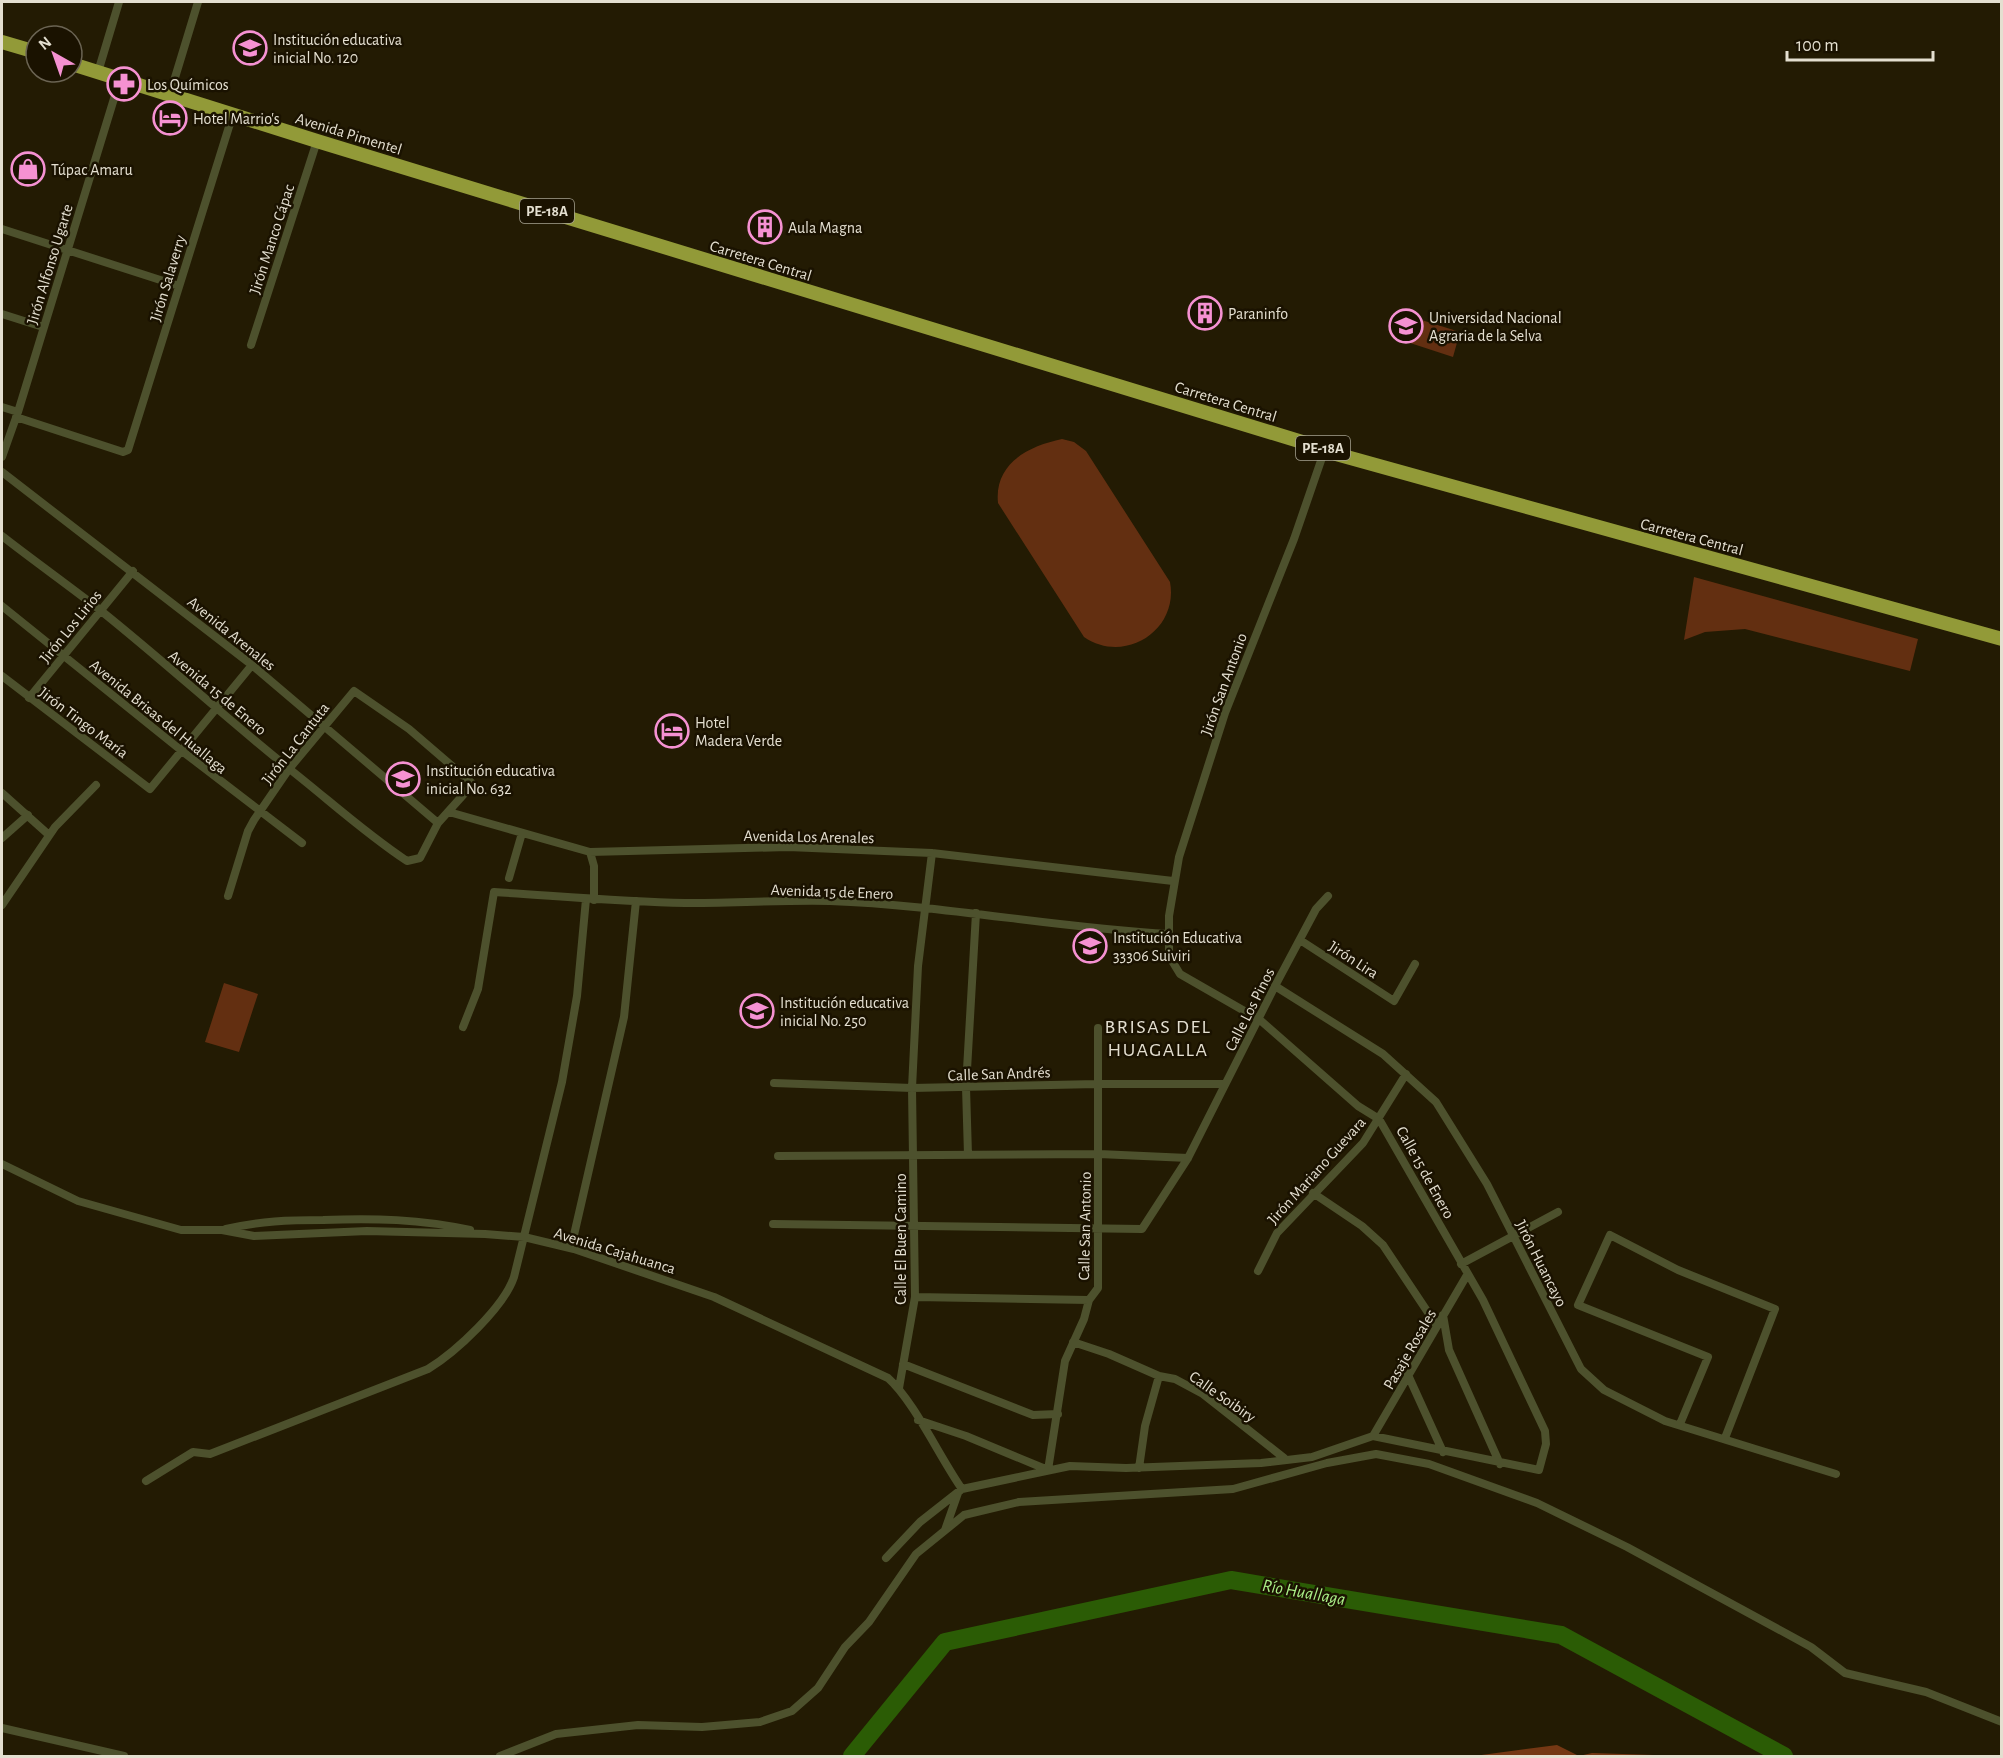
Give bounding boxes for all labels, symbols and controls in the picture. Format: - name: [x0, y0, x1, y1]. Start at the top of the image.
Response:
- north arrow: [24, 24, 84, 84]
- scale bar: [1787, 24, 1932, 62]
- school or university icon: Institución educativa inicial No. 120: [232, 30, 268, 66]
- place label: Institución educativa inicial No. 120: [273, 32, 402, 66]
- text: N: [36, 34, 54, 53]
- text: 100 m: [1796, 37, 1839, 55]
- pharmacy icon: Los Químicos: [106, 66, 142, 102]
- place label: Los Químicos: [147, 77, 229, 94]
- hotel icon: Hotel Marrio's: [152, 100, 188, 136]
- street label: Avenida Pimentel: [294, 110, 404, 158]
- place label: Hotel Marrio's: [193, 111, 280, 127]
- shop icon: Túpac Amaru: [10, 151, 46, 187]
- place label: Túpac Amaru: [51, 162, 133, 178]
- street label: Jirón Manco Cápac: [247, 182, 297, 296]
- road number: PE-18A: [520, 199, 574, 223]
- street label: Jirón Alfonso Ugarte: [24, 202, 76, 326]
- building icon: Aula Magna: [747, 209, 783, 245]
- place label: Aula Magna: [788, 220, 862, 236]
- street label: Jirón Salaverry: [147, 233, 190, 324]
- street label: Carretera Central: [708, 238, 814, 284]
- building icon: Paraninfo: [1187, 295, 1223, 331]
- place label: Paraninfo: [1228, 306, 1288, 322]
- school or university icon: Universidad Nacional Agraria de la Selva: [1388, 308, 1424, 344]
- place label: Universidad Nacional Agraria de la Selva: [1429, 310, 1562, 344]
- street label: Carretera Central: [1173, 379, 1279, 425]
- road number: PE-18A: [1296, 436, 1350, 460]
- street label: Carretera Central: [1639, 516, 1745, 558]
- street label: Jirón Los Lirios: [37, 587, 105, 666]
- street label: Avenida Arenales: [184, 594, 278, 674]
- street label: Jirón San Antonio: [1198, 631, 1250, 738]
- street label: Avenida 15 de Enero: [165, 647, 270, 738]
- street label: Avenida Brisas del Huallaga: [87, 657, 230, 777]
- street label: Jirón Tingo María: [36, 684, 131, 761]
- street label: Jirón La Cantuta: [259, 700, 333, 787]
- hotel icon: Hotel Madera Verde: [654, 713, 690, 749]
- place label: Hotel Madera Verde: [695, 715, 782, 749]
- school or university icon: Institución educativa inicial No. 632: [385, 761, 421, 797]
- place label: Institución educativa inicial No. 632: [426, 763, 555, 797]
- street label: Avenida Los Arenales: [744, 828, 875, 846]
- street label: Avenida 15 de Enero: [770, 882, 894, 902]
- school or university icon: Institución Educativa 33306 Suiviri: [1072, 928, 1108, 964]
- place label: Institución Educativa 33306 Suiviri: [1113, 930, 1242, 964]
- street label: Jirón Lira: [1326, 938, 1381, 982]
- street label: Calle Los Pinos: [1222, 965, 1278, 1054]
- school or university icon: Institución educativa inicial No. 250: [739, 993, 775, 1029]
- place label: Institución educativa inicial No. 250: [780, 995, 909, 1029]
- district label: BRISAS DEL HUAGALLA: [1105, 1017, 1211, 1060]
- street label: Calle San Andrés: [947, 1064, 1051, 1084]
- street label: Jirón Mariano Guevara: [1265, 1114, 1369, 1227]
- street label: Calle 15 de Enero: [1393, 1124, 1457, 1222]
- street label: Calle San Antonio: [1076, 1171, 1094, 1281]
- street label: Calle El Buen Camino: [893, 1173, 909, 1305]
- street label: Jirón Huancayo: [1512, 1218, 1570, 1310]
- street label: Avenida Cajahuanca: [552, 1225, 677, 1278]
- street label: Pasaje Rosales: [1381, 1307, 1440, 1393]
- street label: Calle Soibiry: [1186, 1368, 1259, 1426]
- water label: Río Huallaga: [1261, 1577, 1347, 1609]

